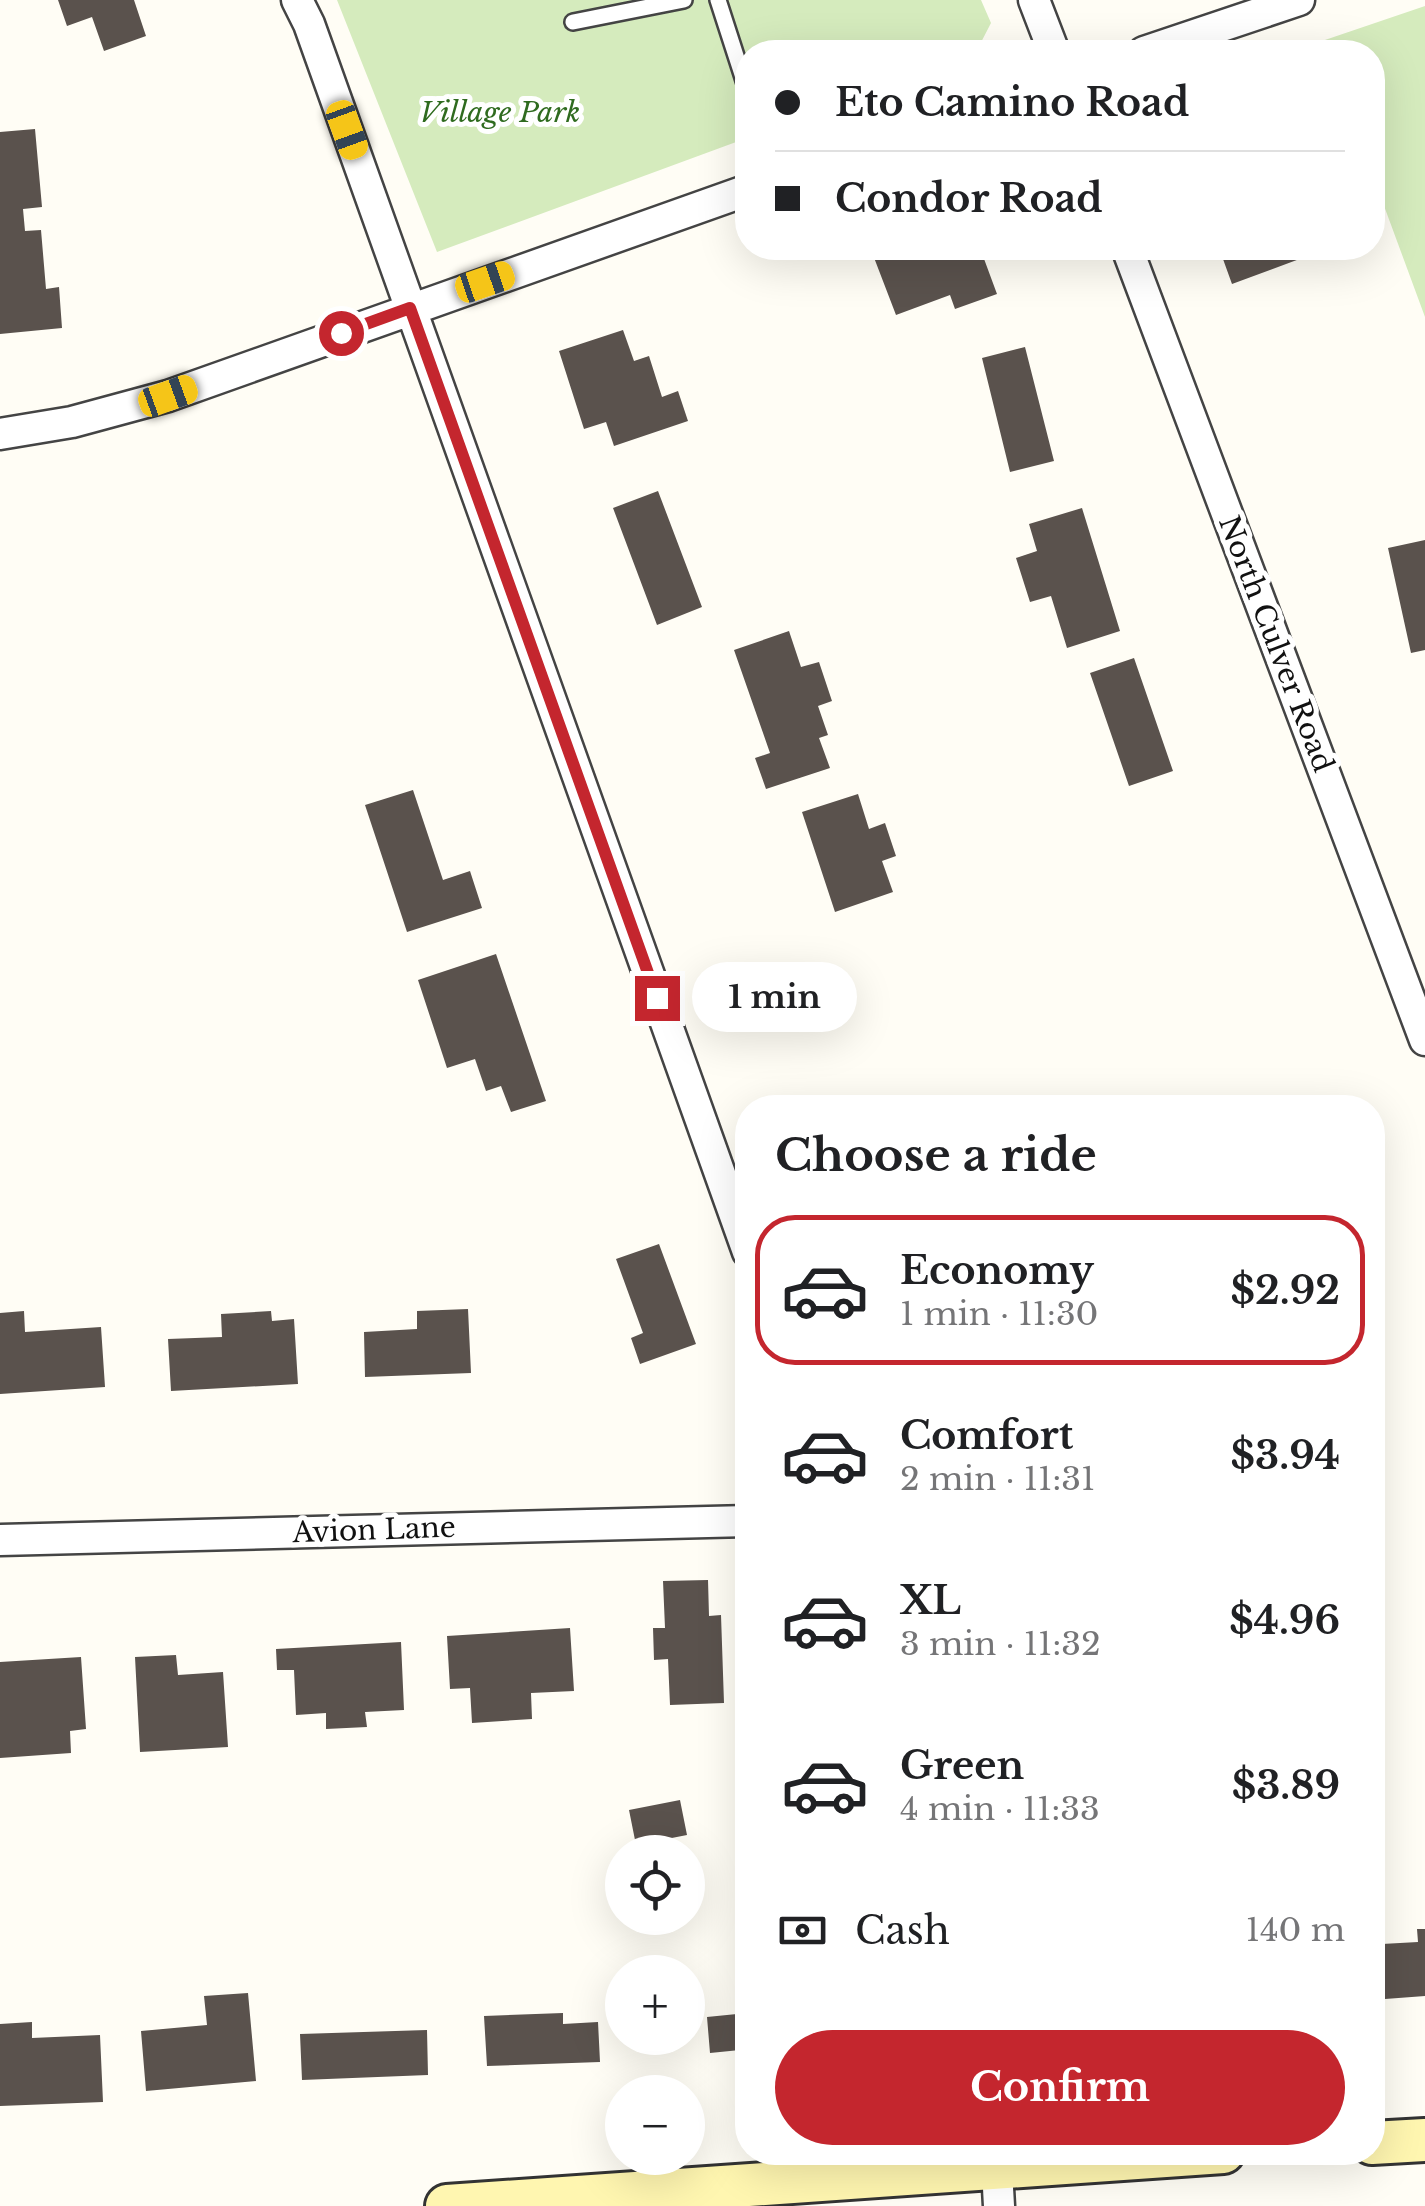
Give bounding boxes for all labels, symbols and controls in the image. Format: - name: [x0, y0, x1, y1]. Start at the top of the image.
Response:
- text: Eto Camino Road: [835, 79, 1189, 126]
- park label: Village Park: [420, 95, 580, 130]
- car: [323, 97, 371, 163]
- text: Condor Road: [835, 175, 1103, 222]
- car: [452, 258, 518, 306]
- route start: [319, 311, 364, 356]
- car: [135, 372, 201, 420]
- street label: North Culver Road: [1211, 511, 1341, 777]
- callout: 1 min: [692, 963, 857, 1033]
- route end: [635, 976, 680, 1021]
- text: 1 min: [728, 977, 821, 1017]
- text: Choose a ride: [775, 1127, 1097, 1183]
- icon: car: [780, 1245, 870, 1335]
- text: Economy: [900, 1247, 1094, 1294]
- text: $2.92: [1231, 1267, 1340, 1314]
- text: 1 min · 11:30: [900, 1294, 1098, 1334]
- icon: car: [780, 1410, 870, 1500]
- text: Comfort: [900, 1412, 1073, 1459]
- text: $3.94: [1231, 1432, 1340, 1479]
- text: 2 min · 11:31: [900, 1459, 1095, 1499]
- street label: Avion Lane: [291, 1510, 456, 1550]
- icon: car: [780, 1575, 870, 1665]
- text: XL: [900, 1577, 961, 1624]
- text: $4.96: [1229, 1597, 1340, 1644]
- text: 3 min · 11:32: [900, 1624, 1101, 1664]
- icon: car: [780, 1740, 870, 1830]
- text: Green: [900, 1742, 1024, 1789]
- text: $3.89: [1232, 1762, 1340, 1809]
- text: 4 min · 11:33: [900, 1789, 1100, 1829]
- map controls: [605, 1835, 705, 2175]
- button: locate: [605, 1835, 705, 1935]
- icon: cash: [775, 1903, 830, 1958]
- text: Cash: [855, 1907, 950, 1954]
- text: 140 m: [1246, 1910, 1345, 1950]
- button: +: [605, 1955, 705, 2055]
- button: Confirm: [775, 2030, 1345, 2145]
- button: −: [605, 2075, 705, 2175]

